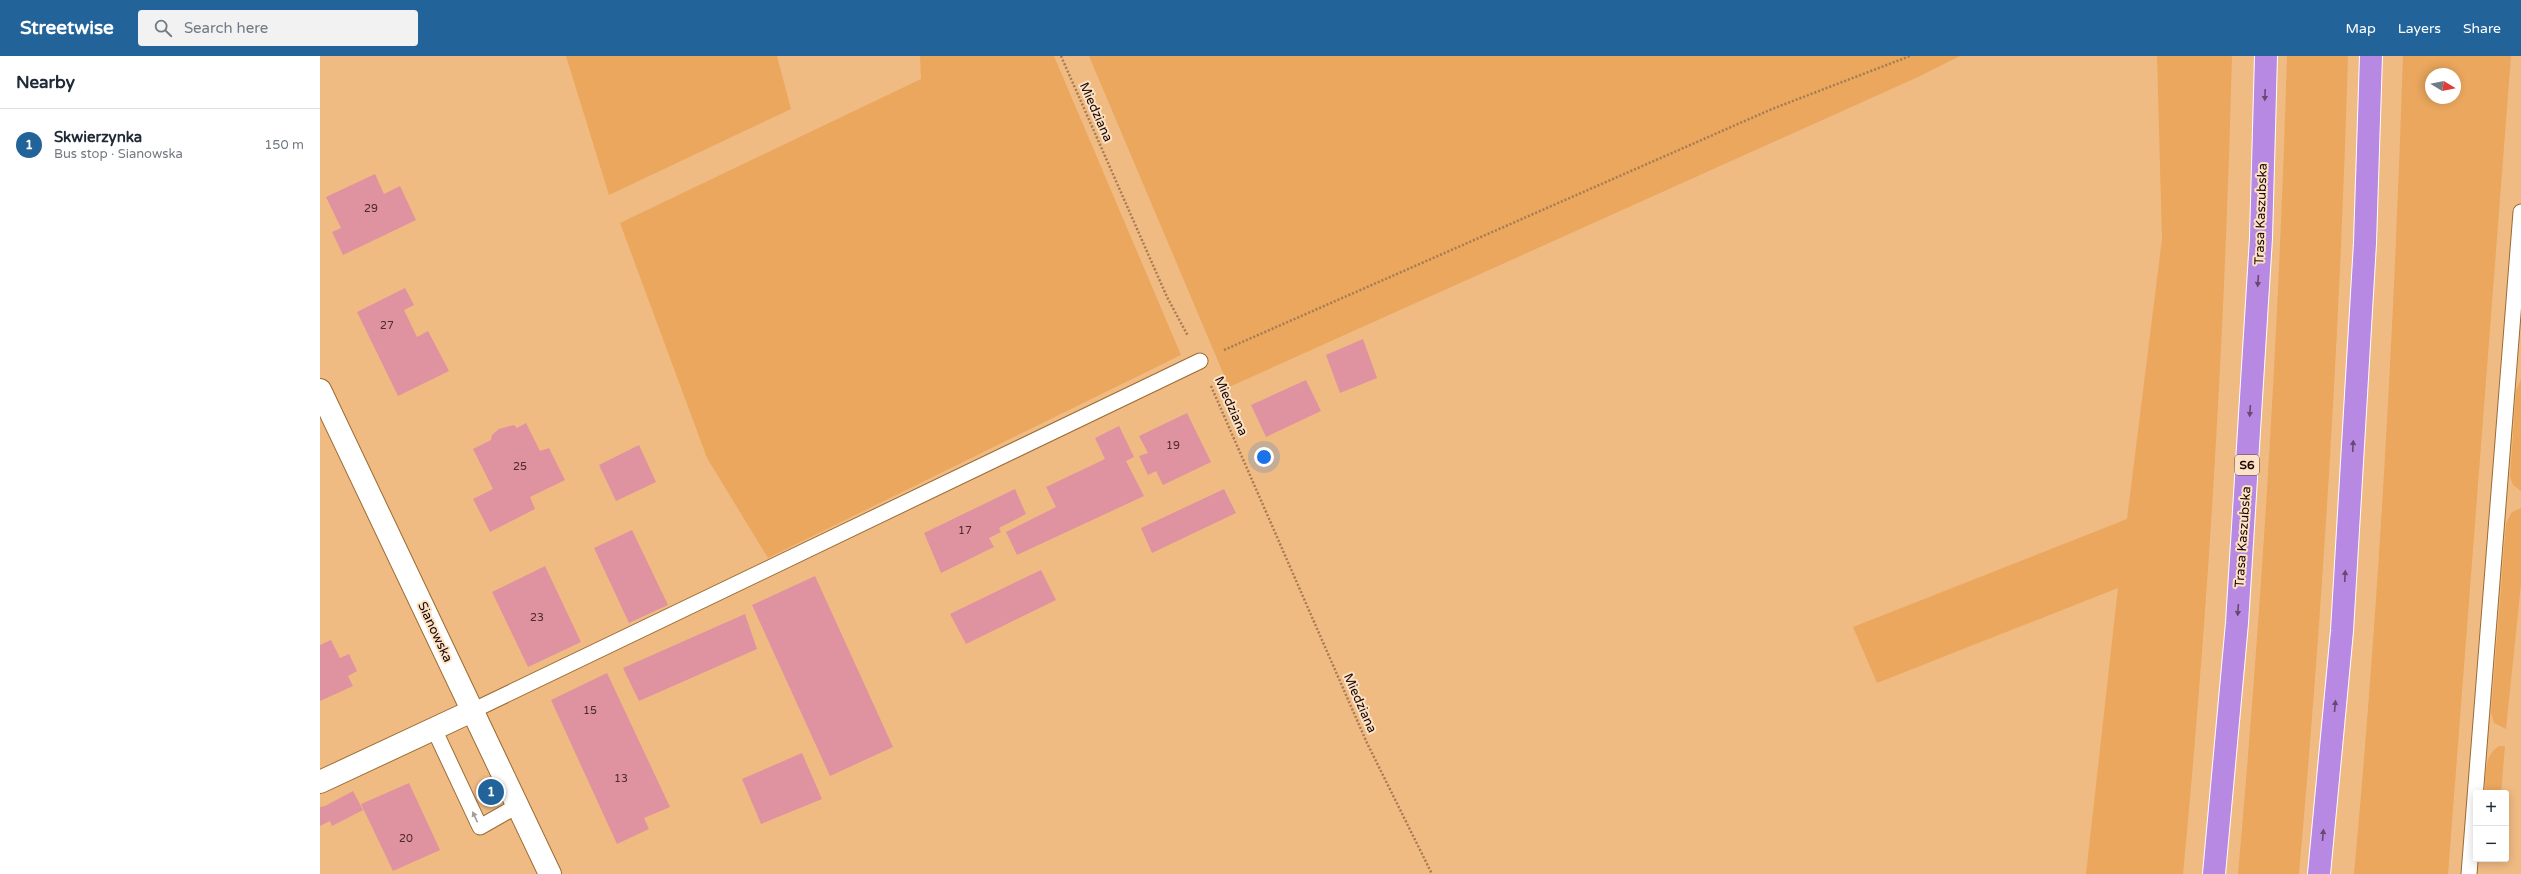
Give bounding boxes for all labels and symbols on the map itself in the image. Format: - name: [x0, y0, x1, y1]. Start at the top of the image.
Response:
- north arrow: [2425, 68, 2461, 104]
- street label: Miedziana: [1076, 80, 1116, 144]
- one-way arrow: [2262, 89, 2268, 102]
- street label: Trasa Kaszubska: [2251, 163, 2271, 265]
- house number: 29: [364, 202, 378, 215]
- one-way arrow: [2255, 275, 2262, 287]
- house number: 27: [380, 319, 394, 332]
- street label: Miedziana: [1211, 374, 1251, 438]
- one-way arrow: [2247, 405, 2254, 417]
- house number: 19: [1166, 439, 1180, 452]
- one-way arrow: [2350, 439, 2356, 452]
- your location: [1254, 447, 1274, 467]
- road number: S6: [2235, 455, 2259, 475]
- house number: 25: [513, 460, 527, 473]
- street label: Trasa Kaszubska: [2231, 486, 2255, 588]
- house number: 17: [958, 524, 972, 537]
- one-way arrow: [2342, 570, 2349, 582]
- street label: Sianowska: [414, 599, 456, 665]
- one-way arrow: [2235, 604, 2242, 616]
- house number: 23: [530, 611, 544, 624]
- street label: Miedziana: [1340, 671, 1380, 735]
- one-way arrow: [2331, 700, 2338, 712]
- house number: 15: [583, 704, 597, 717]
- house number: 13: [614, 772, 628, 785]
- pin: 1: [478, 777, 504, 807]
- one-way arrow: [472, 811, 478, 823]
- one-way arrow: [2319, 829, 2326, 841]
- house number: 20: [399, 832, 413, 845]

